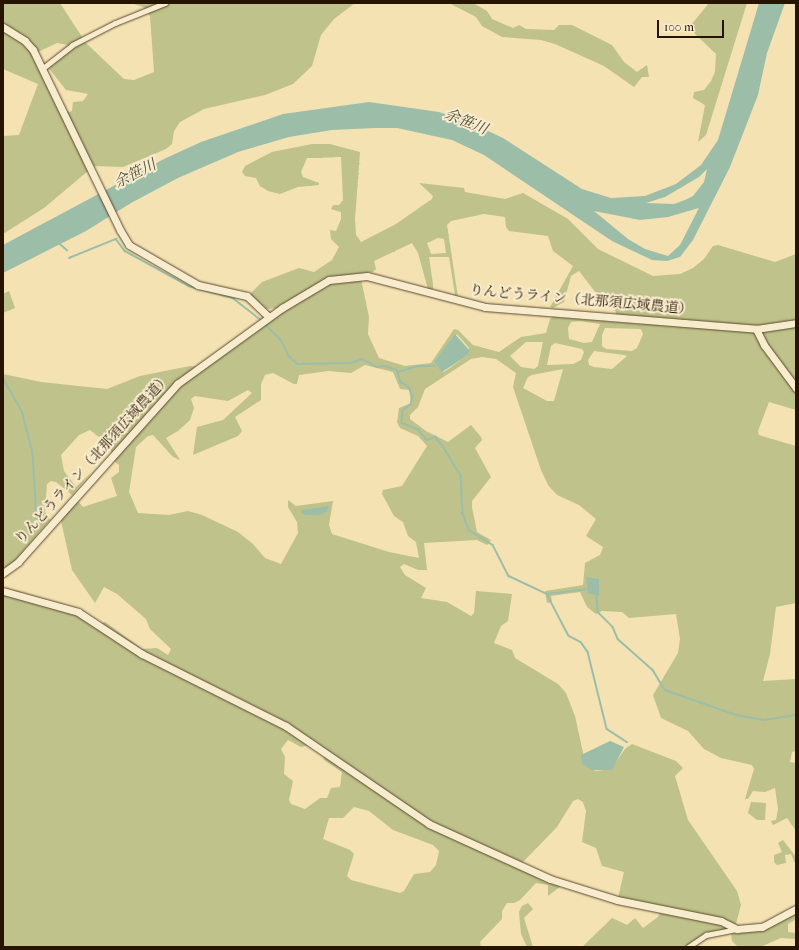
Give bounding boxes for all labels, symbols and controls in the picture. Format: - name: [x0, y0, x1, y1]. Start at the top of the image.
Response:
- scale bar: [659, 12, 726, 38]
- text: 100 m: [664, 20, 694, 34]
- water label: 余笹川: [442, 105, 490, 139]
- water label: 余笹川: [111, 156, 159, 192]
- street label: りんどうライン（北那須広域農道）: [469, 282, 693, 318]
- street label: りんどうライン（北那須広域農道）: [12, 370, 174, 548]

